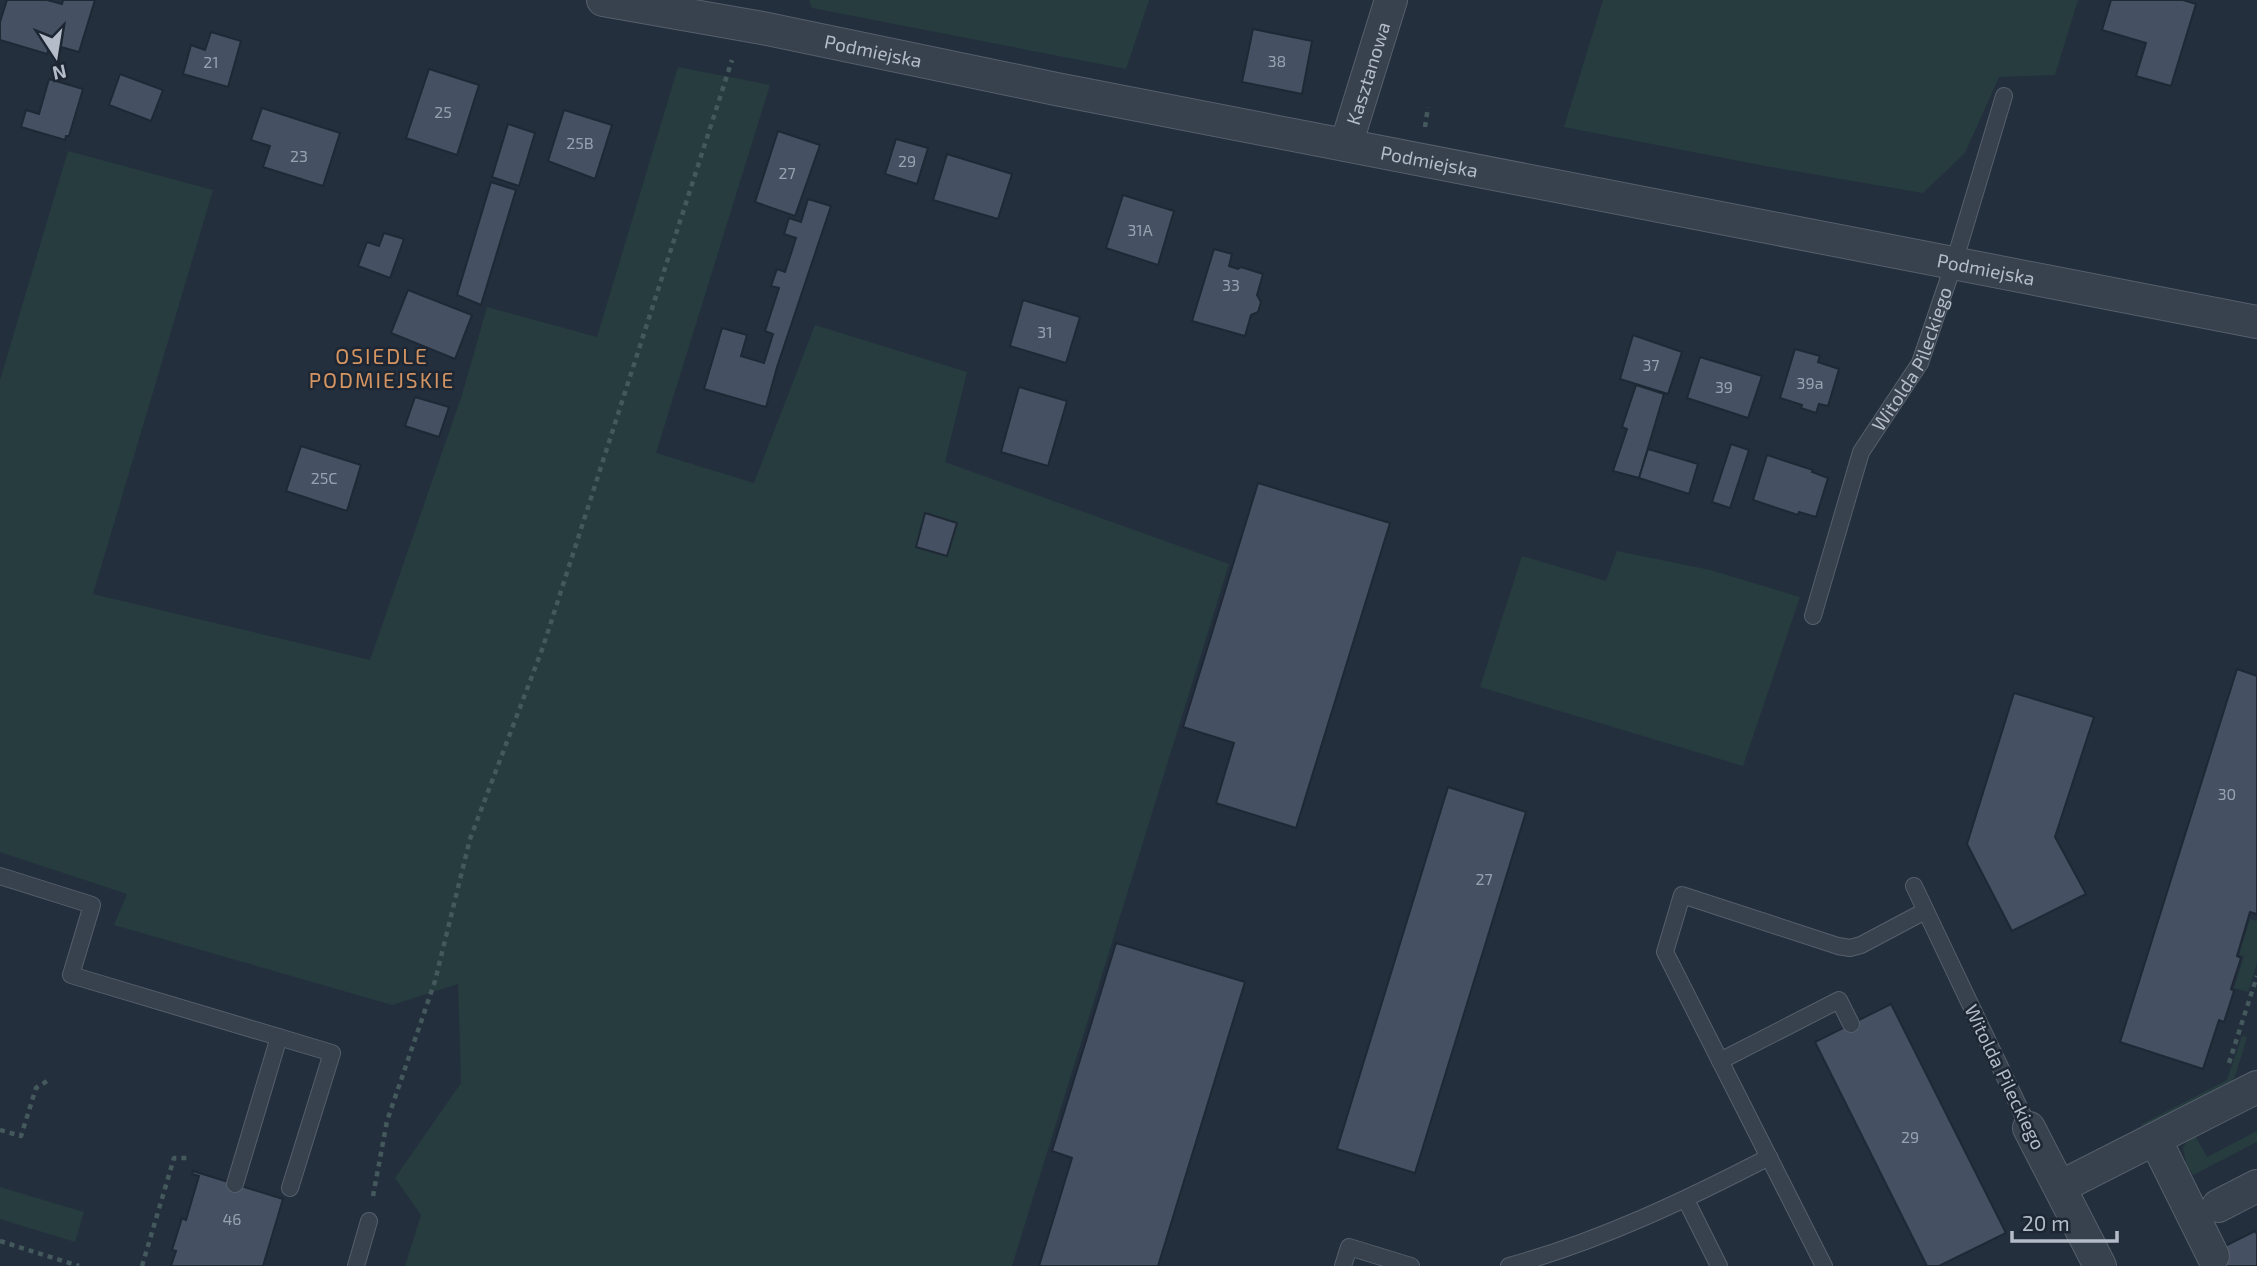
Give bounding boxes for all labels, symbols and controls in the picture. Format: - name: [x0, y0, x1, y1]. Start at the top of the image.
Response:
- street label: Kasztanowa: [1341, 19, 1395, 128]
- north arrow: [21, 21, 91, 91]
- street label: Podmiejska: [823, 29, 924, 72]
- house number: 38: [1268, 51, 1286, 70]
- house number: 21: [203, 52, 219, 71]
- text: N: [51, 60, 69, 86]
- house number: 25: [434, 102, 452, 121]
- house number: 25B: [566, 133, 594, 152]
- street label: Podmiejska: [1379, 140, 1480, 182]
- house number: 23: [290, 146, 308, 165]
- house number: 29: [898, 151, 916, 170]
- house number: 27: [778, 163, 796, 182]
- house number: 31A: [1127, 220, 1153, 239]
- street label: Podmiejska: [1935, 248, 2037, 290]
- house number: 33: [1222, 275, 1240, 294]
- street label: Witolda Pileckiego: [1866, 284, 1956, 435]
- house number: 31: [1037, 322, 1053, 341]
- district label: OSIEDLE PODMIEJSKIE: [309, 343, 455, 392]
- house number: 37: [1642, 355, 1660, 374]
- house number: 39a: [1797, 373, 1823, 392]
- house number: 39: [1715, 377, 1733, 396]
- house number: 25C: [311, 468, 337, 487]
- house number: 30: [2218, 784, 2236, 803]
- house number: 27: [1475, 869, 1493, 888]
- street label: Witolda Pileckiego: [1960, 1000, 2051, 1153]
- house number: 29: [1901, 1127, 1919, 1146]
- scale bar: [2012, 1200, 2117, 1244]
- house number: 46: [223, 1209, 242, 1228]
- text: 20 m: [2022, 1210, 2070, 1235]

